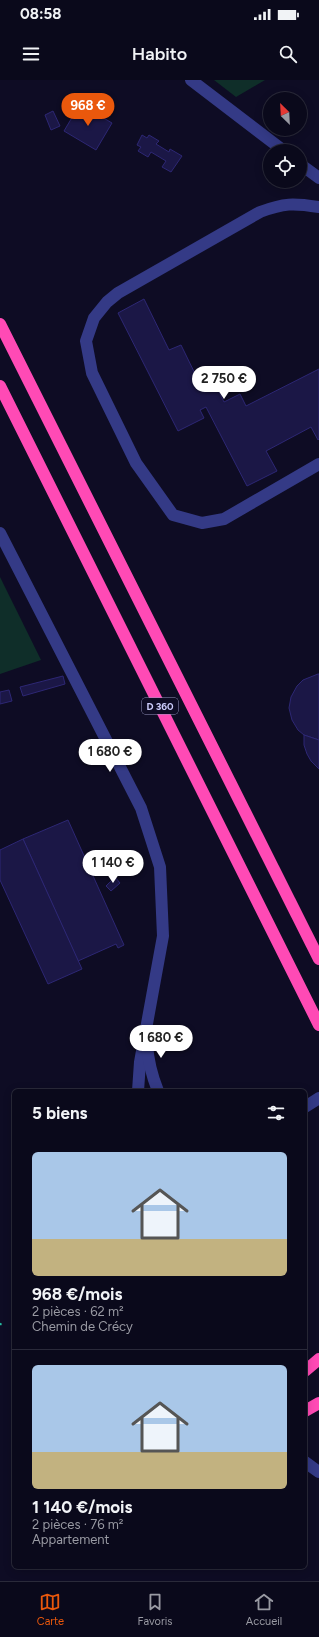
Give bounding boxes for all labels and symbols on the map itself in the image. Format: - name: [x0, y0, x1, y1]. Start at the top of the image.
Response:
- north arrow: [263, 92, 307, 136]
- pin: 968 €: [60, 93, 116, 127]
- pin: 2 750 €: [187, 366, 261, 400]
- road number: D 360: [142, 698, 178, 714]
- pin: 1 680 €: [73, 739, 147, 773]
- pin: 1 140 €: [76, 850, 150, 884]
- pin: 1 680 €: [124, 1025, 198, 1059]

